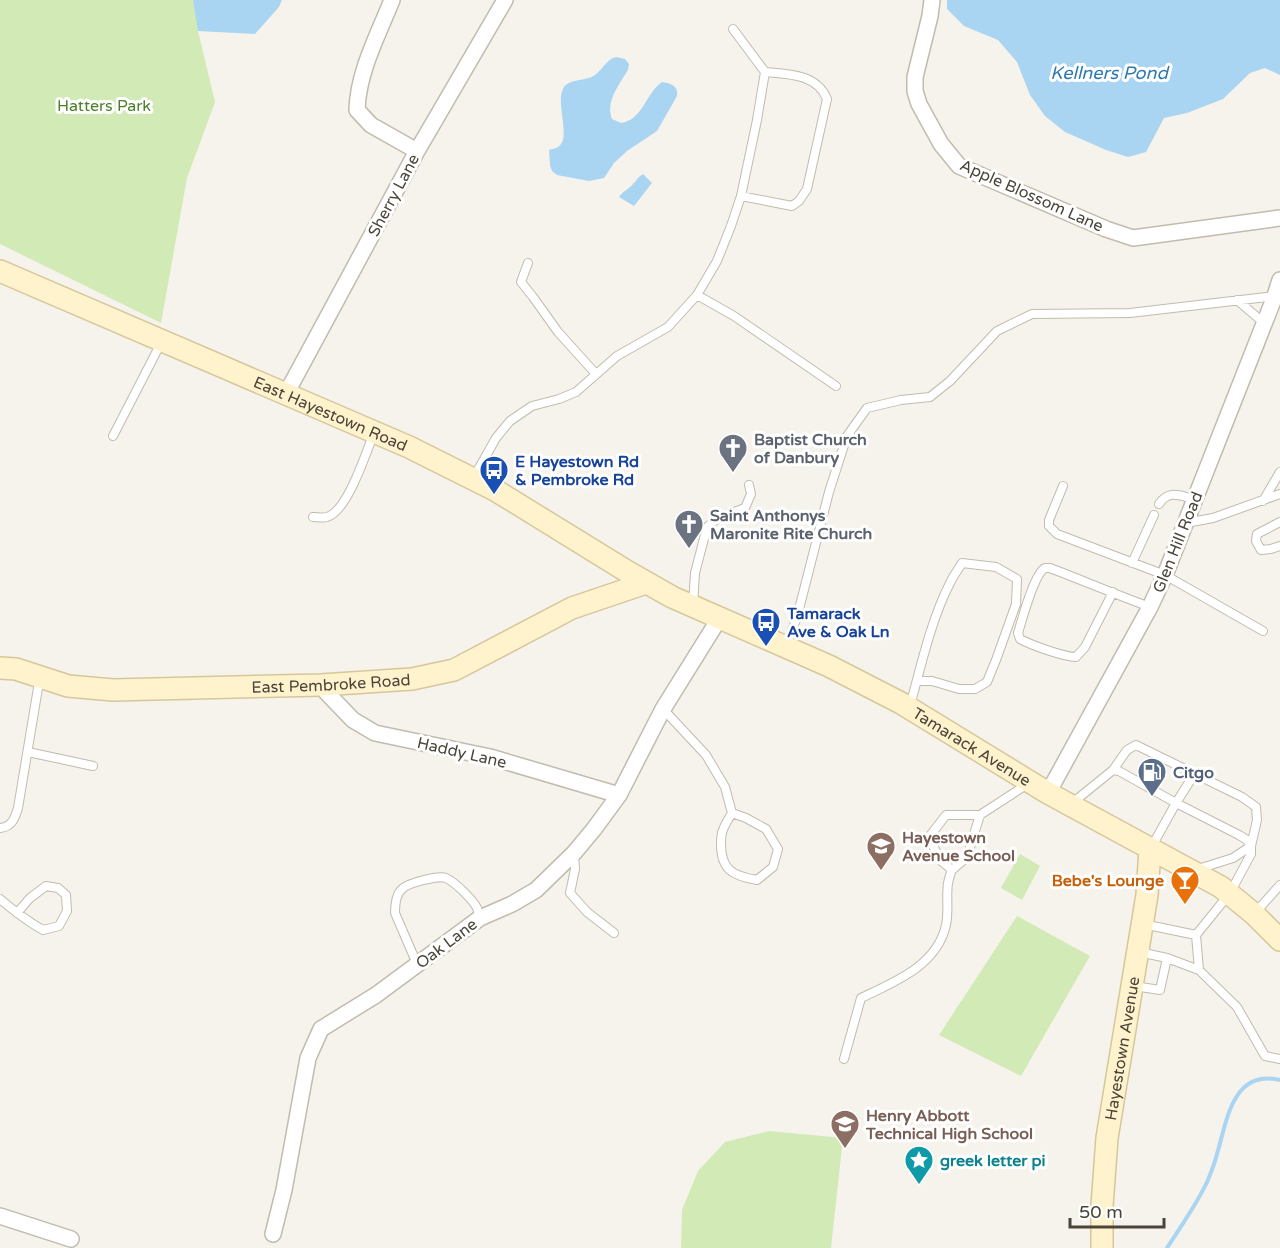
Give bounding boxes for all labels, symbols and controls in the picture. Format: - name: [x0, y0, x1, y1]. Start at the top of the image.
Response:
- water label: Kellners Pond: [1050, 62, 1170, 84]
- park label: Hatters Park: [57, 96, 151, 116]
- street label: Sherry Lane: [364, 151, 424, 240]
- street label: Apple Blossom Lane: [957, 155, 1106, 237]
- street label: East Hayestown Road: [250, 372, 410, 456]
- place label: Baptist Church of Danbury: [754, 430, 867, 468]
- church icon: Baptist Church of Danbury: [717, 432, 749, 474]
- place label: E Hayestown Rd & Pembroke Rd: [515, 452, 639, 490]
- bus stop icon: E Hayestown Rd & Pembroke Rd: [478, 454, 510, 496]
- street label: Glen Hill Road: [1149, 489, 1207, 596]
- place label: Saint Anthonys Maronite Rite Church: [710, 506, 872, 544]
- church icon: Saint Anthonys Maronite Rite Church: [673, 508, 705, 550]
- place label: Tamarack Ave & Oak Ln: [786, 604, 889, 642]
- bus stop icon: Tamarack Ave & Oak Ln: [750, 606, 782, 648]
- street label: East Pembroke Road: [251, 670, 411, 698]
- street label: Tamarack Avenue: [909, 704, 1034, 791]
- street label: Haddy Lane: [415, 733, 508, 773]
- fuel station icon: Citgo: [1136, 756, 1168, 798]
- place label: Citgo: [1173, 763, 1214, 783]
- place label: Hayestown Avenue School: [902, 828, 1015, 866]
- school or university icon: Hayestown Avenue School: [865, 830, 897, 872]
- bar icon: Bebe's Lounge: [1169, 864, 1201, 906]
- place label: Bebe's Lounge: [1052, 871, 1164, 891]
- street label: Oak Lane: [412, 914, 481, 973]
- street label: Hayestown Avenue: [1101, 975, 1144, 1122]
- place label: Henry Abbott Technical High School: [865, 1106, 1033, 1144]
- school or university icon: Henry Abbott Technical High School: [829, 1108, 861, 1150]
- place icon: greek letter pi: [903, 1144, 935, 1186]
- place label: greek letter pi: [940, 1151, 1046, 1171]
- scale bar: [1070, 1191, 1164, 1229]
- text: 50 m: [1079, 1201, 1123, 1223]

